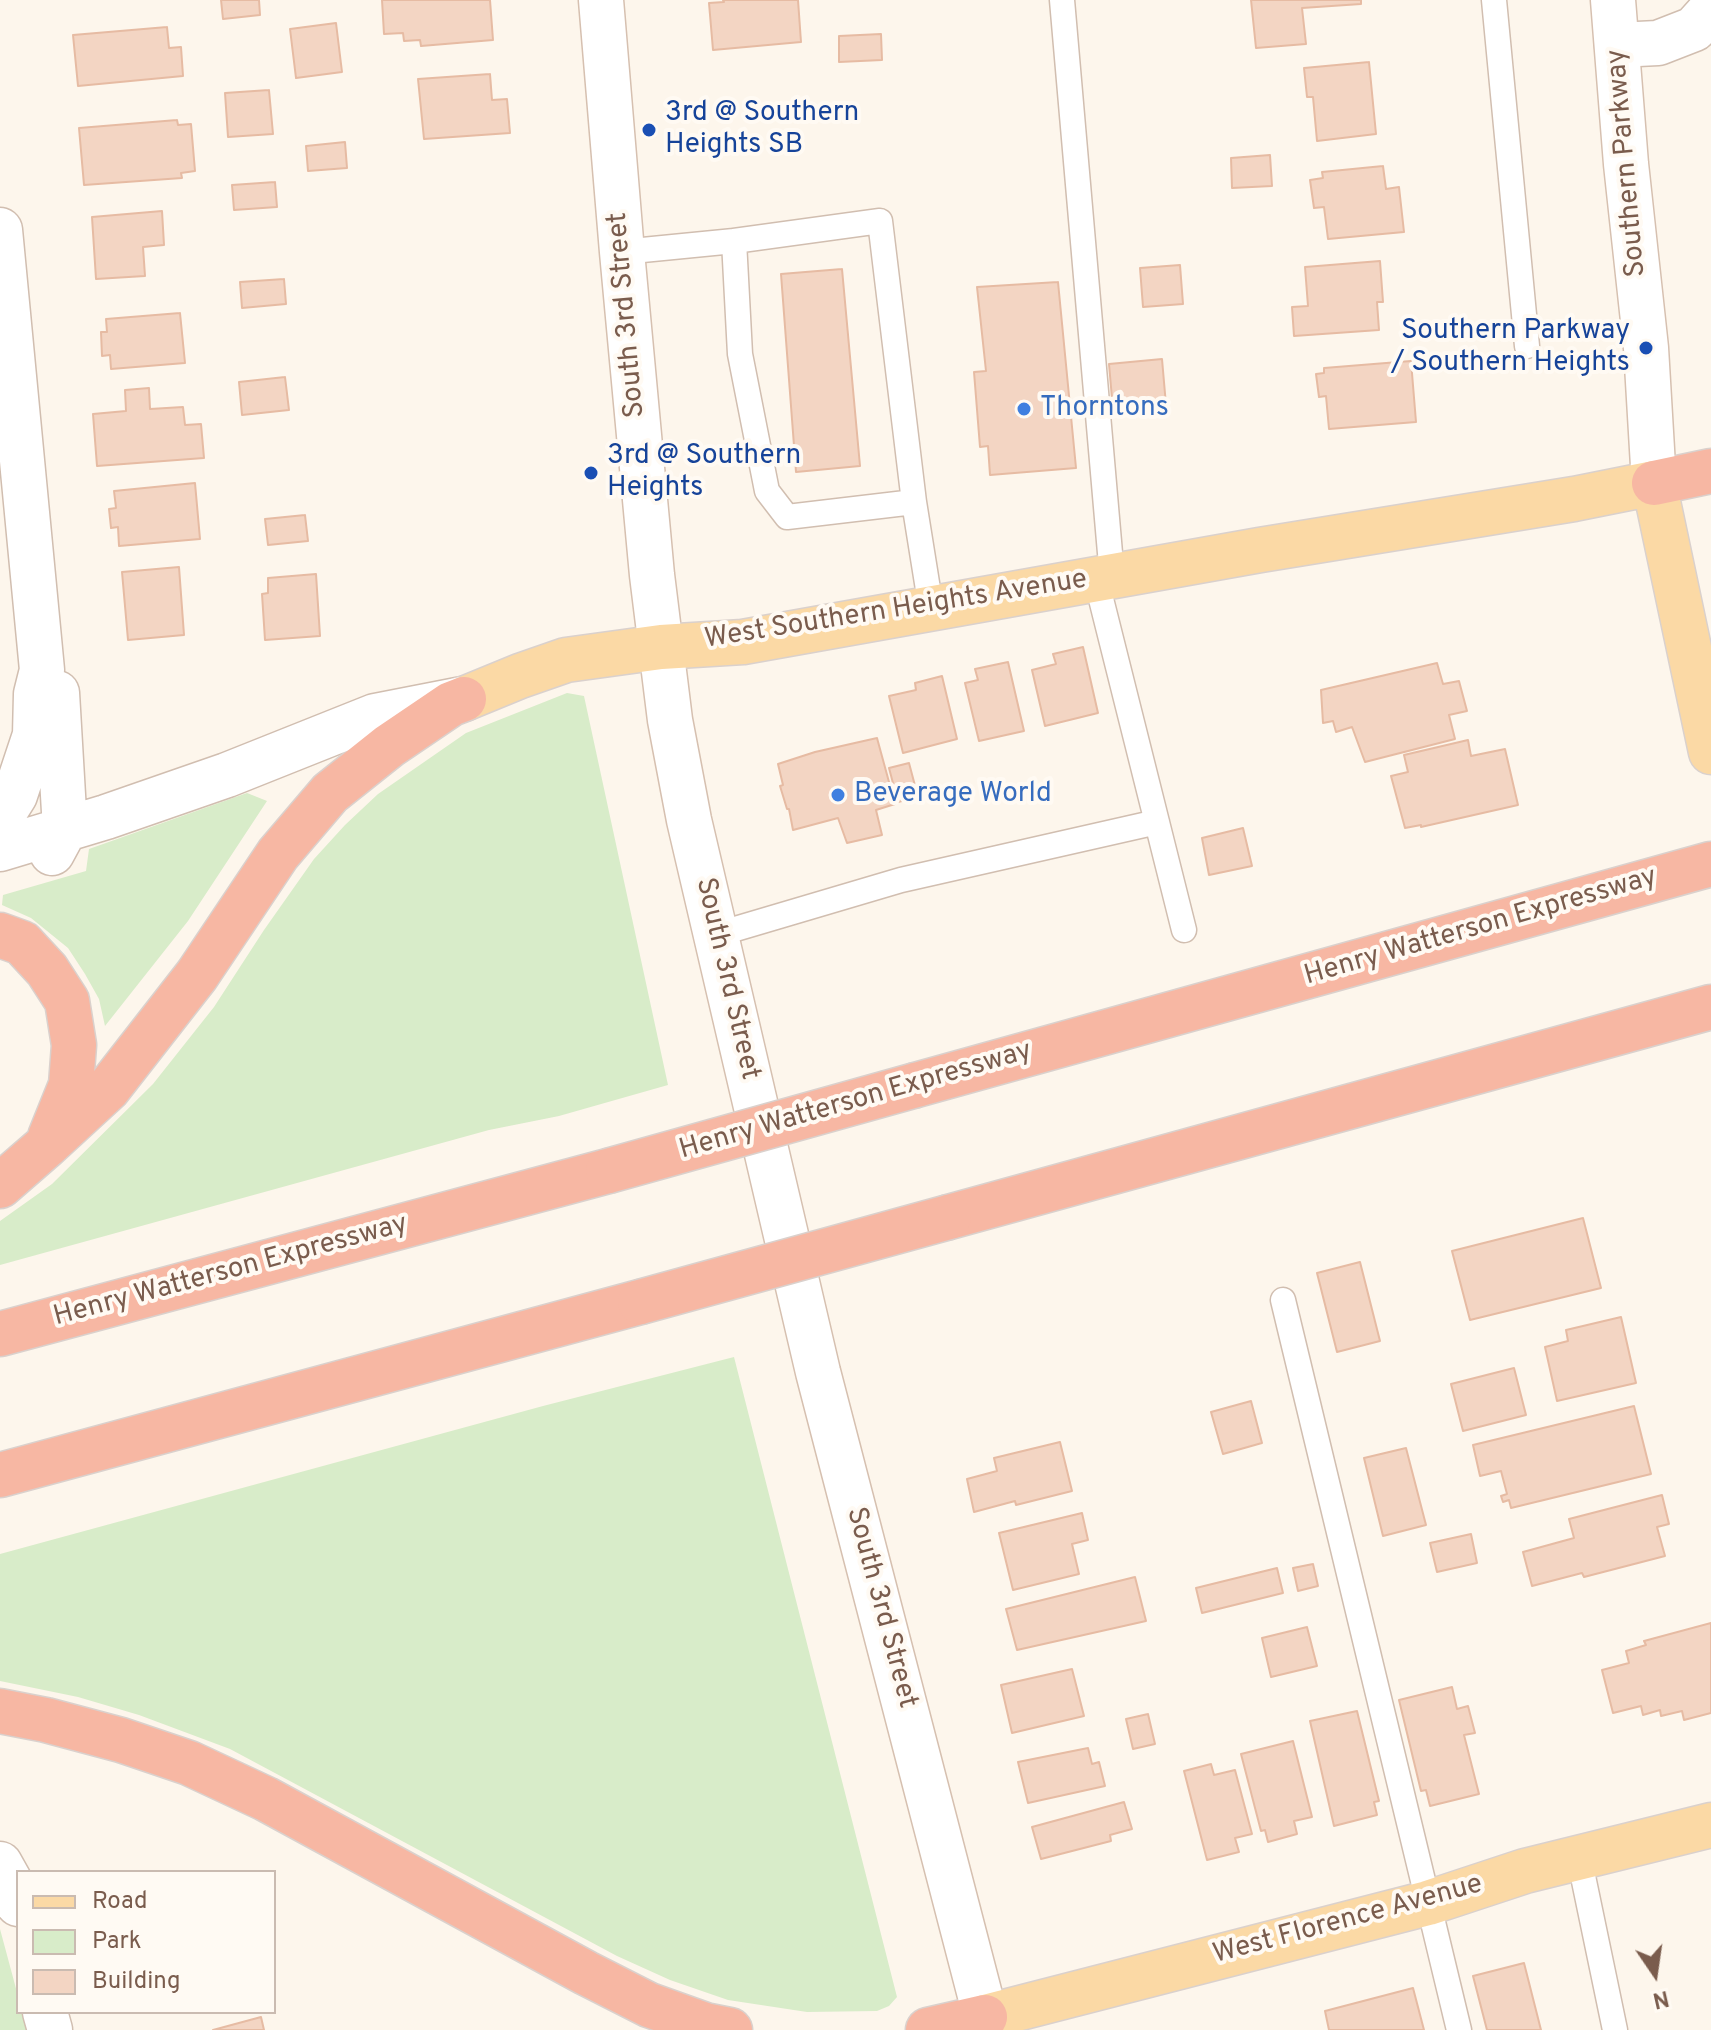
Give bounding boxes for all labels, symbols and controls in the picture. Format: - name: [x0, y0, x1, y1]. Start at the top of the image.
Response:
- street label: Southern Parkway: [1601, 48, 1655, 278]
- place label: 3rd @ Southern Heights SB: [665, 97, 859, 163]
- marker: 3rd @ Southern Heights SB: [640, 121, 658, 139]
- street label: South 3rd Street: [602, 211, 654, 419]
- place label: Southern Parkway / Southern Heights: [1391, 315, 1630, 381]
- marker: Southern Parkway / Southern Heights: [1637, 339, 1655, 357]
- place label: Thorntons: [1040, 392, 1169, 426]
- marker: Thorntons: [1015, 400, 1033, 418]
- place label: 3rd @ Southern Heights: [607, 440, 801, 506]
- marker: 3rd @ Southern Heights: [582, 464, 600, 482]
- street label: West Southern Heights Avenue: [702, 564, 1090, 658]
- place label: Beverage World: [854, 778, 1052, 812]
- marker: Beverage World: [829, 786, 847, 804]
- street label: Henry Watterson Expressway: [1301, 862, 1661, 994]
- street label: South 3rd Street: [686, 875, 766, 1083]
- street label: Henry Watterson Expressway: [676, 1036, 1036, 1168]
- street label: Henry Watterson Expressway: [50, 1209, 412, 1335]
- street label: South 3rd Street: [837, 1504, 923, 1712]
- street label: West Florence Avenue: [1210, 1869, 1486, 1973]
- legend: [16, 1870, 276, 2014]
- text: Road: [92, 1887, 148, 1917]
- text: Park: [92, 1927, 142, 1957]
- north arrow: [1615, 1934, 1695, 2014]
- text: Building: [92, 1967, 181, 1997]
- text: N: [1650, 1983, 1671, 2013]

